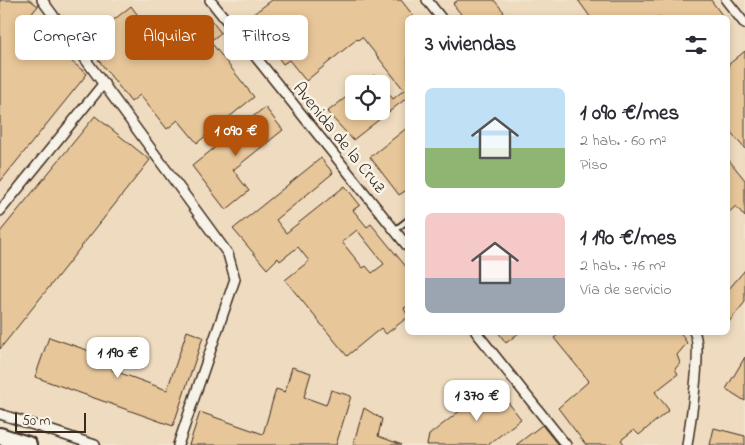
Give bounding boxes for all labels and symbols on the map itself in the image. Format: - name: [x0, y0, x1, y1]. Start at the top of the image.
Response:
- street label: Avenida de la Cruz: [285, 77, 392, 200]
- pin: 1 090 €: [190, 114, 282, 157]
- pin: 1 190 €: [72, 336, 164, 379]
- pin: 1 370 €: [431, 380, 523, 422]
- scale bar: [15, 410, 86, 433]

